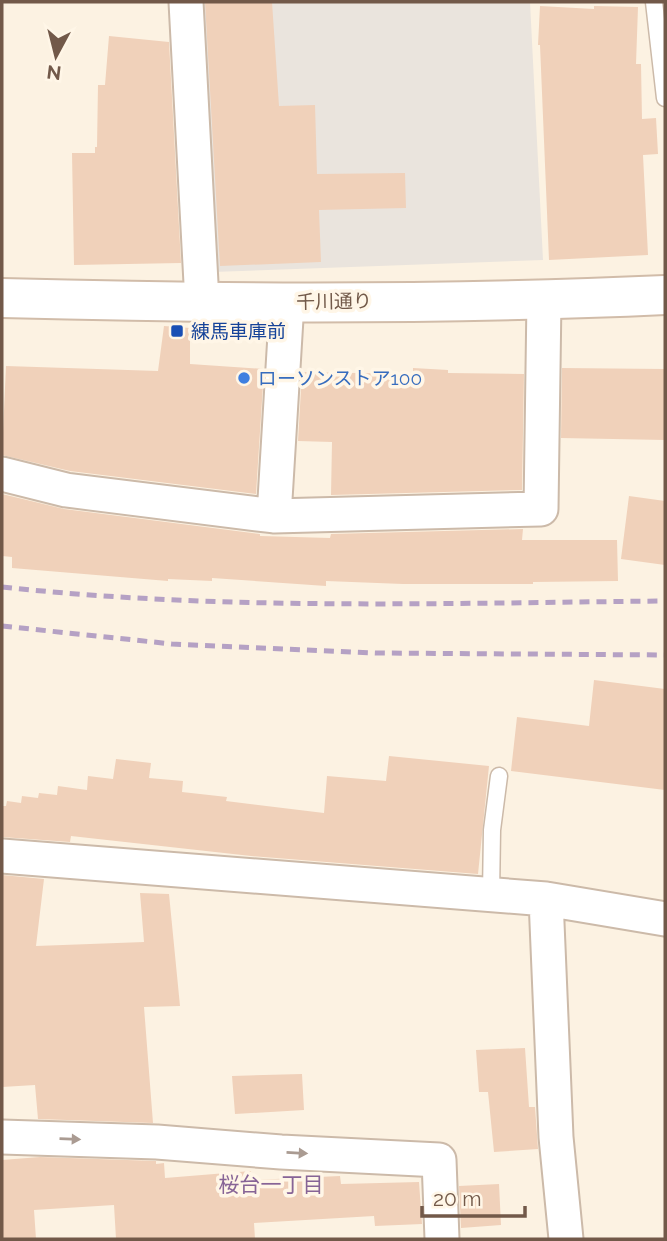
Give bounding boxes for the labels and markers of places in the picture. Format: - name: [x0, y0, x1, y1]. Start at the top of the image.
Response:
- place label: 練馬車庫前: [191, 320, 286, 342]
- marker: 練馬車庫前: [169, 323, 185, 339]
- place label: ローソンストア100: [258, 367, 422, 389]
- marker: ローソンストア100: [236, 370, 252, 386]

